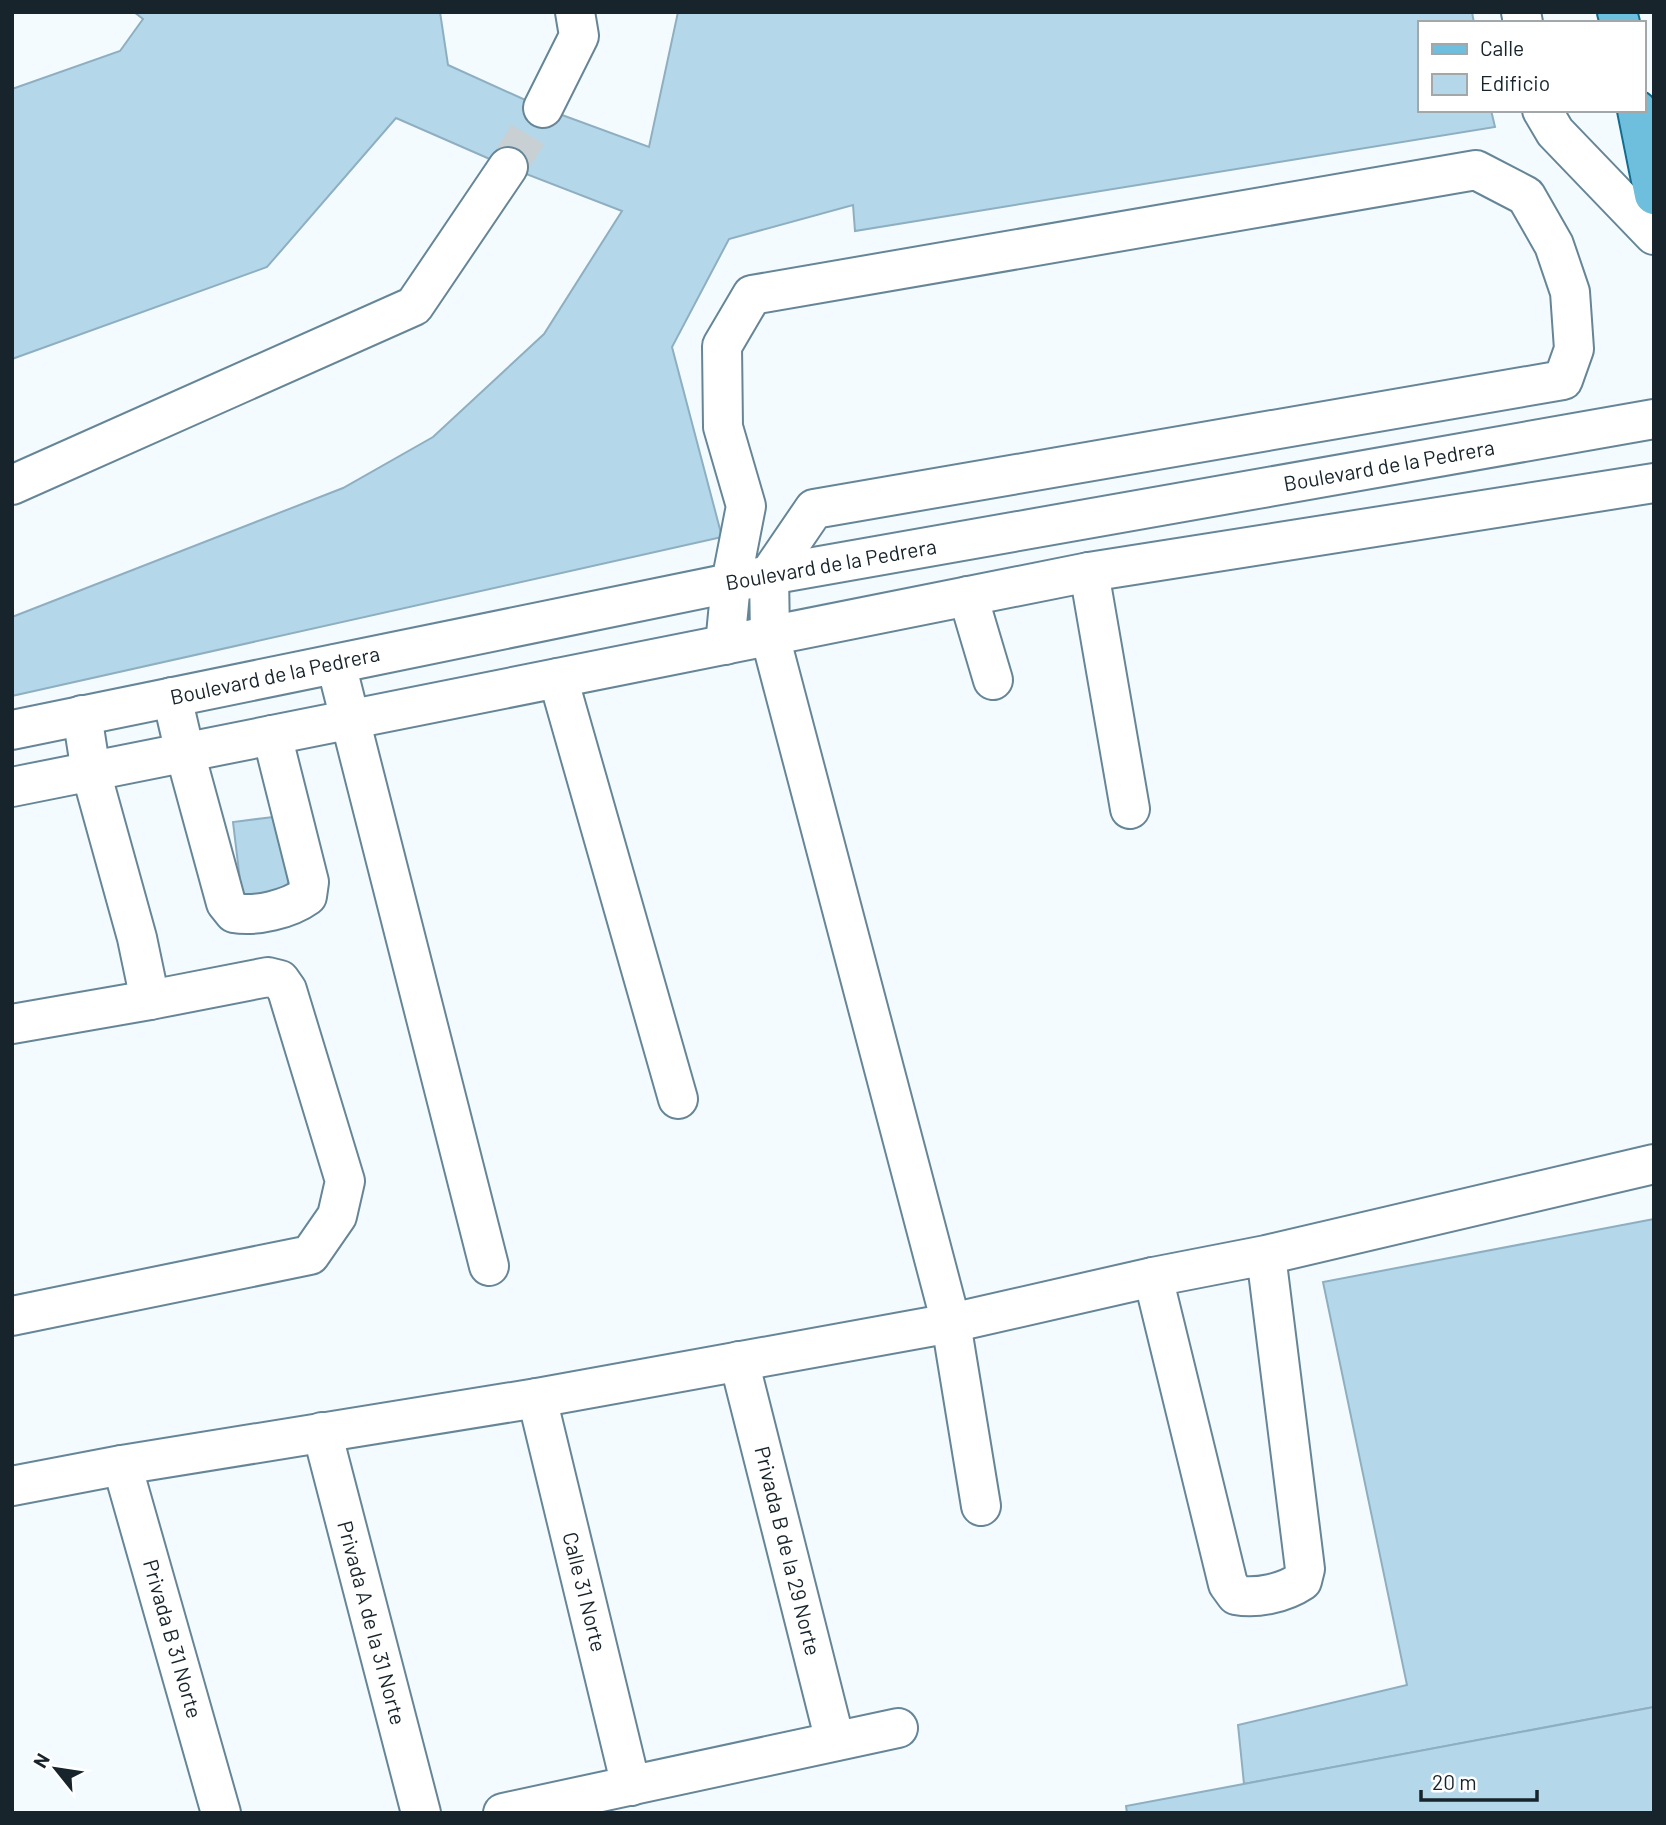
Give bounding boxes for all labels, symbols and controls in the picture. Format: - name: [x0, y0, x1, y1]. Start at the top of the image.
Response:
- legend: [1418, 21, 1645, 112]
- text: Calle: [1480, 35, 1524, 60]
- text: Edificio: [1480, 70, 1550, 95]
- street label: Boulevard de la Pedrera: [1281, 434, 1496, 495]
- street label: Boulevard de la Pedrera: [723, 533, 938, 594]
- street label: Boulevard de la Pedrera: [168, 640, 382, 709]
- street label: Privada B de la 29 Norte: [750, 1443, 827, 1658]
- street label: Privada A de la 31 Norte: [333, 1518, 412, 1727]
- street label: Calle 31 Norte: [558, 1529, 612, 1654]
- street label: Privada B 31 Norte: [139, 1556, 208, 1721]
- north arrow: [21, 1734, 91, 1804]
- text: N: [28, 1749, 54, 1771]
- scale bar: [1421, 1758, 1536, 1802]
- text: 20 m: [1432, 1769, 1477, 1794]

